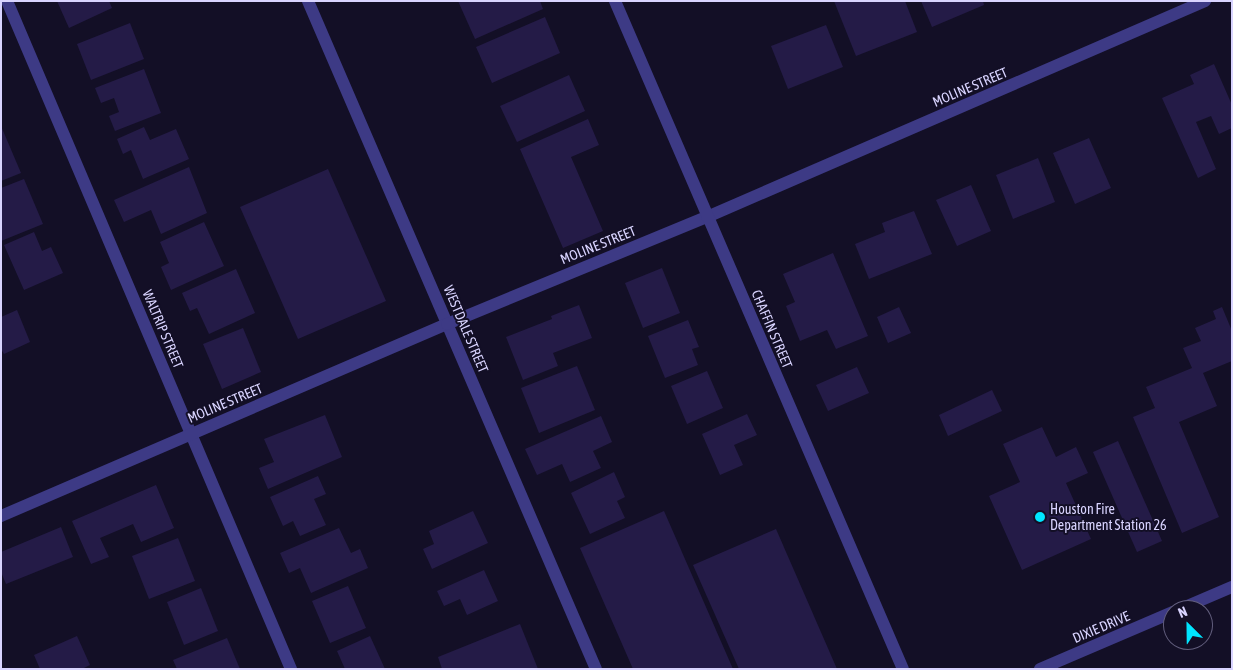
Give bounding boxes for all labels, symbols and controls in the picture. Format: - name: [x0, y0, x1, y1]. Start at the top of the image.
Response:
- street label: MOLINE STREET: [930, 64, 1010, 110]
- street label: MOLINE STREET: [558, 222, 638, 268]
- street label: WESTDALE STREET: [440, 283, 492, 375]
- street label: WALTRIP STREET: [139, 287, 187, 371]
- street label: CHAFFIN STREET: [748, 287, 796, 371]
- street label: MOLINE STREET: [185, 380, 265, 426]
- place label: Houston Fire Department Station 26: [1050, 501, 1167, 534]
- marker: Houston Fire Department Station 26: [1034, 511, 1046, 523]
- north arrow: [1163, 600, 1213, 650]
- text: N: [1176, 603, 1189, 621]
- street label: DIXIE DRIVE: [1070, 607, 1132, 647]

